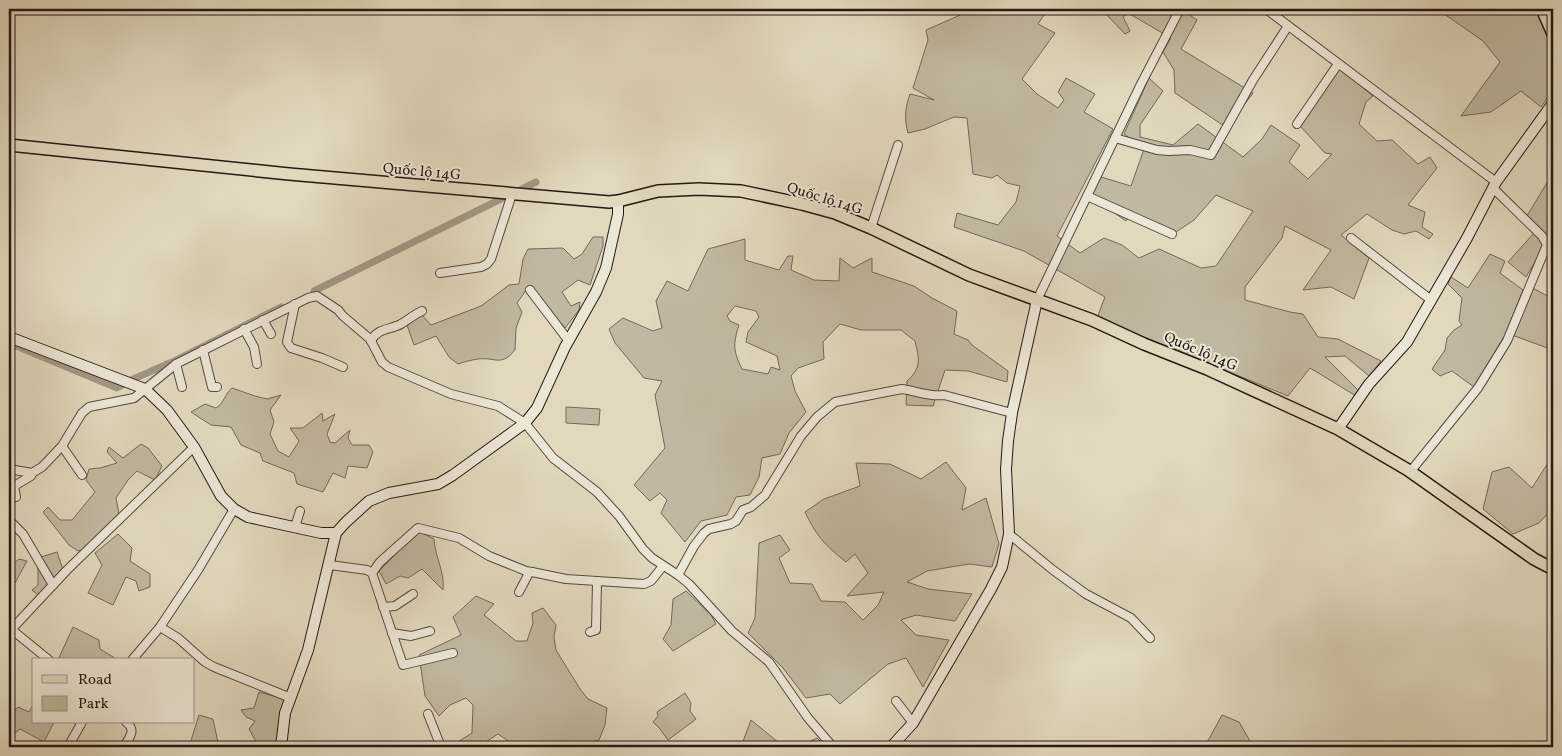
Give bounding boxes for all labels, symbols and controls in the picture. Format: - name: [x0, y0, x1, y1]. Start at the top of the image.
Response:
- street label: Quốc lộ 14G: [382, 159, 462, 186]
- street label: Quốc lộ 14G: [784, 178, 865, 221]
- street label: Quốc lộ 14G: [1160, 327, 1241, 377]
- legend: [32, 658, 195, 724]
- text: Road: [78, 670, 112, 691]
- text: Park: [78, 694, 109, 715]

